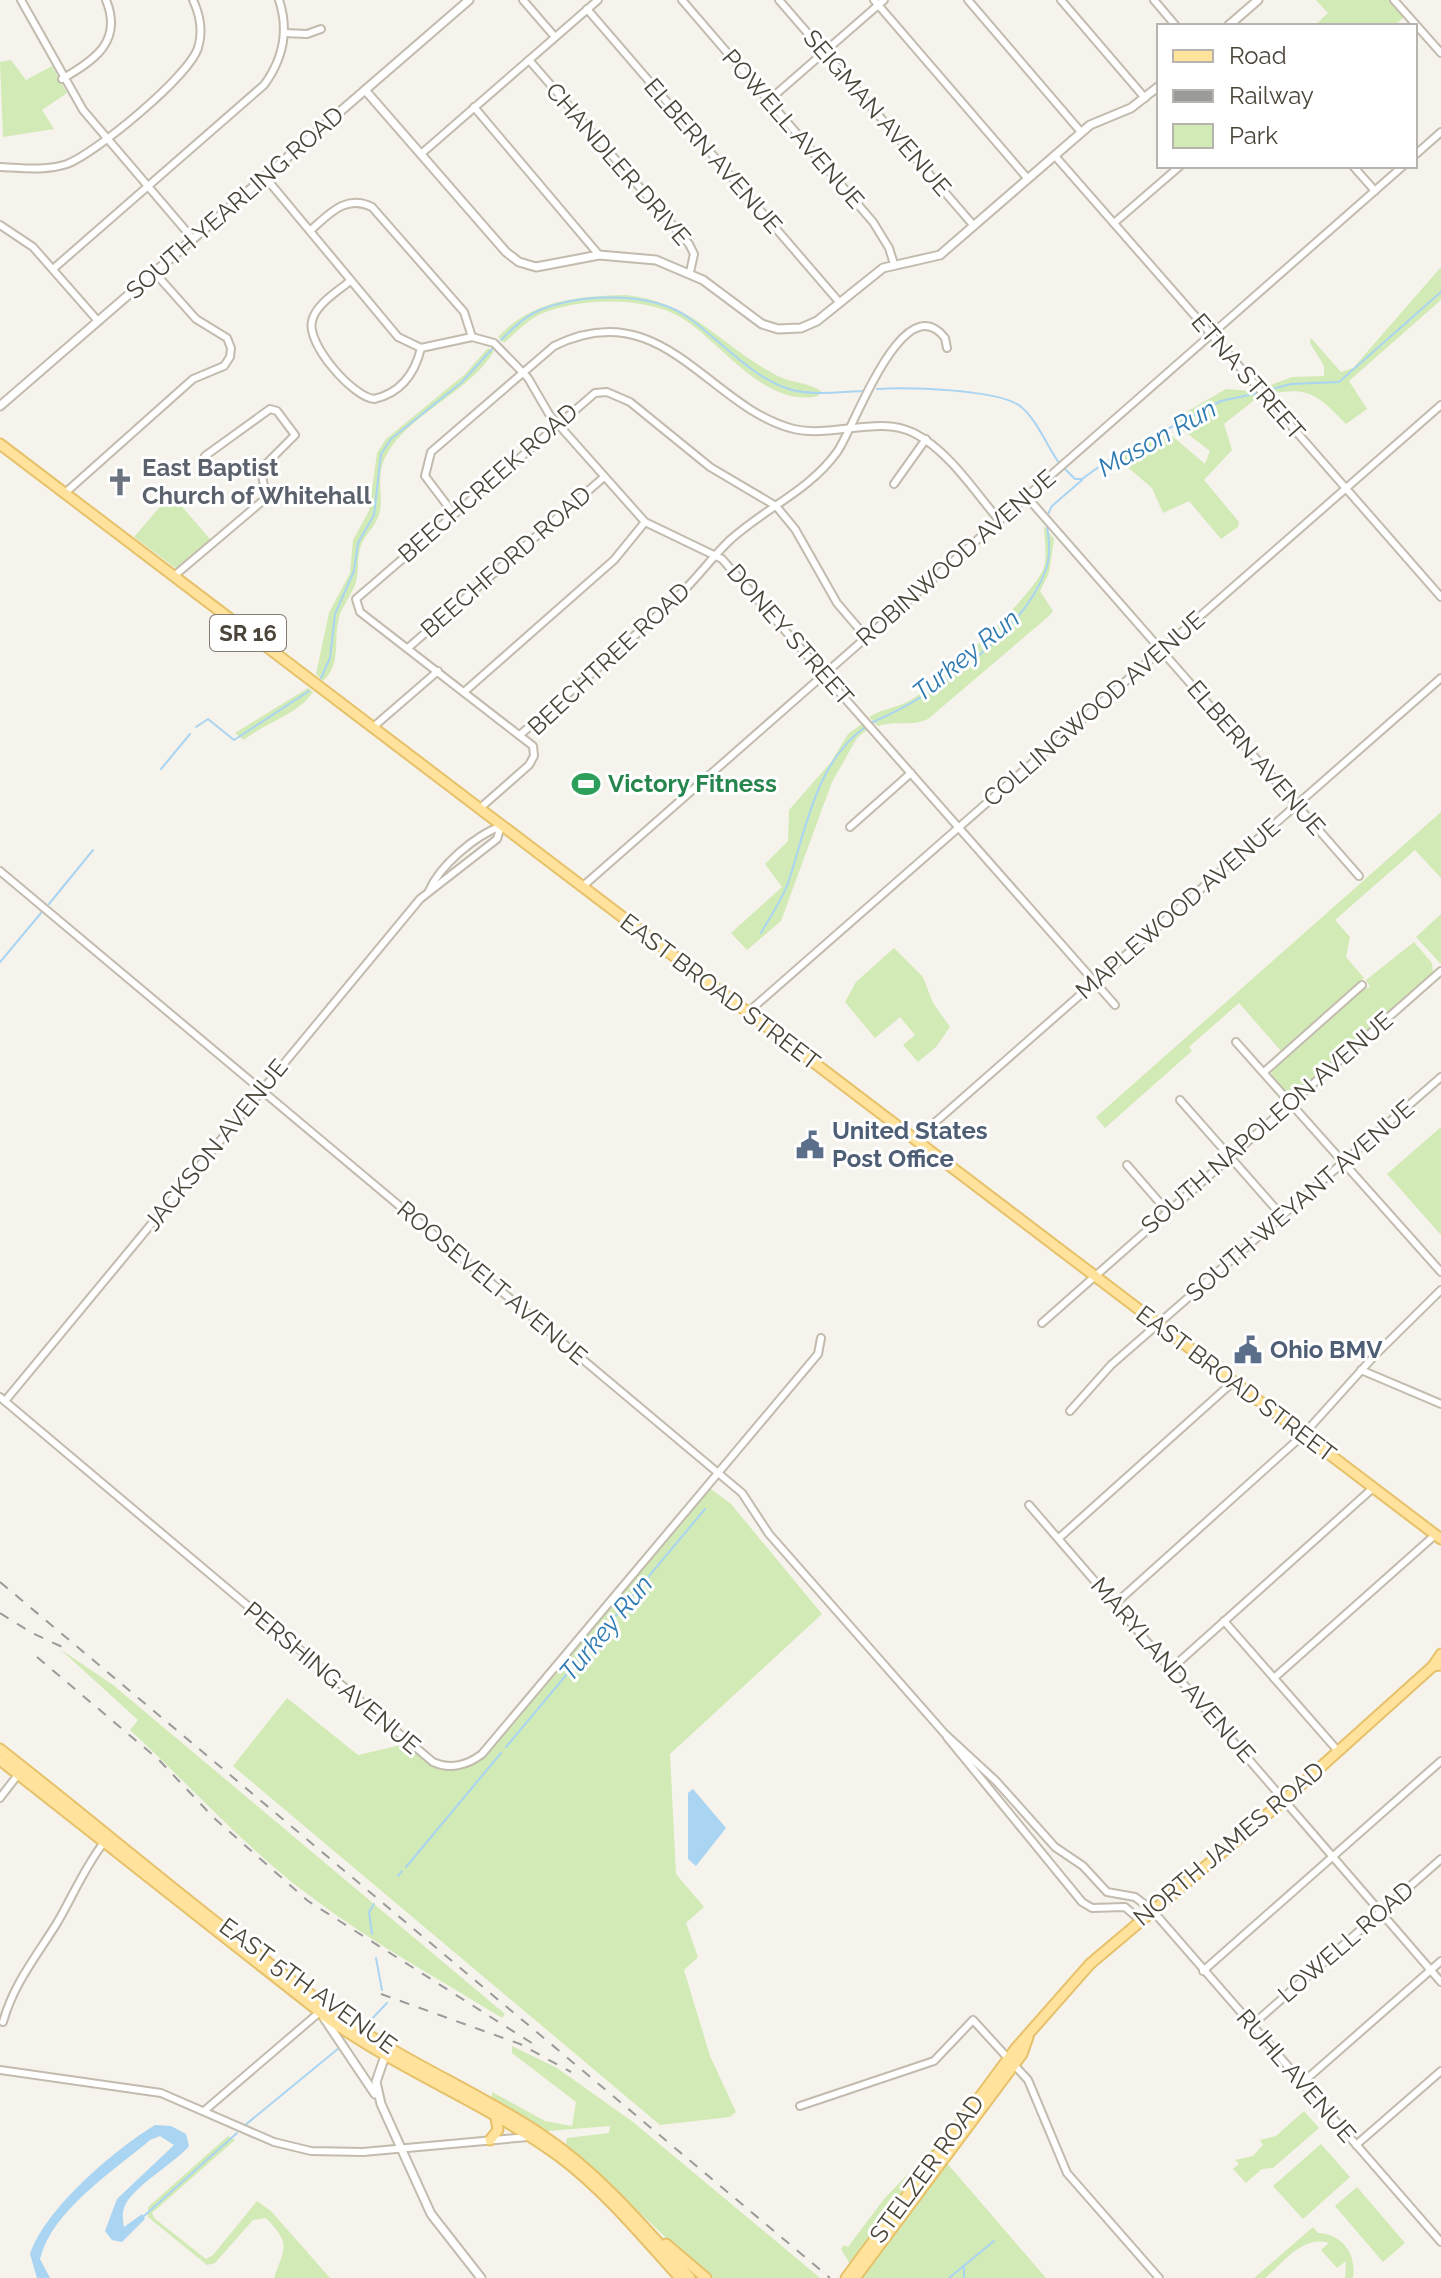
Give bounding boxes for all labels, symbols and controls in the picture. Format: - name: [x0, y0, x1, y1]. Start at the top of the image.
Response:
- street label: SEIGMAN AVENUE: [797, 24, 957, 202]
- legend: [1157, 24, 1417, 168]
- text: Road: [1229, 41, 1287, 70]
- street label: POWELL AVENUE: [716, 43, 870, 214]
- street label: ELBERN AVENUE: [638, 72, 789, 239]
- street label: CHANDLER DRIVE: [540, 76, 697, 251]
- text: Railway: [1229, 81, 1314, 110]
- street label: SOUTH YEARLING ROAD: [120, 100, 349, 305]
- text: Park: [1229, 121, 1278, 150]
- street label: ETNA STREET: [1186, 307, 1311, 446]
- water label: Mason Run: [1093, 393, 1221, 483]
- street label: BEECHCREEK ROAD: [392, 397, 583, 568]
- place label: East Baptist Church of Whitehall: [142, 453, 372, 510]
- street label: ROBINWOOD AVENUE: [850, 463, 1061, 652]
- church icon: East Baptist Church of Whitehall: [105, 467, 135, 497]
- street label: BEECHFORD ROAD: [415, 480, 597, 644]
- street label: DONEY STREET: [721, 558, 860, 712]
- street label: BEECHTREE ROAD: [522, 576, 696, 741]
- water label: Turkey Run: [907, 603, 1025, 707]
- street label: COLLINGWOOD AVENUE: [977, 605, 1210, 813]
- road number: SR 16: [210, 615, 286, 651]
- street label: ELBERN AVENUE: [1181, 674, 1332, 841]
- sports icon: Victory Fitness: [571, 769, 601, 799]
- place label: Victory Fitness: [608, 769, 777, 798]
- street label: MAPLEWOOD AVENUE: [1070, 812, 1286, 1005]
- street label: EAST BROAD STREET: [615, 907, 826, 1076]
- street label: SOUTH NAPOLEON AVENUE: [1135, 1005, 1398, 1240]
- street label: JACKSON AVENUE: [138, 1053, 294, 1236]
- street label: SOUTH WEYANT AVENUE: [1180, 1094, 1420, 1308]
- place label: United States Post Office: [832, 1116, 988, 1173]
- public building icon: United States Post Office: [795, 1130, 825, 1160]
- street label: ROOSEVELT AVENUE: [391, 1195, 593, 1371]
- street label: EAST BROAD STREET: [1131, 1299, 1342, 1468]
- public building icon: Ohio BMV: [1233, 1335, 1263, 1365]
- place label: Ohio BMV: [1270, 1335, 1383, 1364]
- water label: Turkey Run: [553, 1569, 659, 1687]
- street label: MARYLAND AVENUE: [1085, 1571, 1262, 1768]
- street label: PERSHING AVENUE: [238, 1595, 426, 1760]
- street label: NORTH JAMES ROAD: [1127, 1755, 1330, 1932]
- street label: LOWELL ROAD: [1272, 1875, 1419, 2008]
- street label: EAST 5TH AVENUE: [214, 1911, 403, 2060]
- street label: RUHL AVENUE: [1231, 2003, 1362, 2148]
- street label: STELZER ROAD: [863, 2089, 990, 2248]

